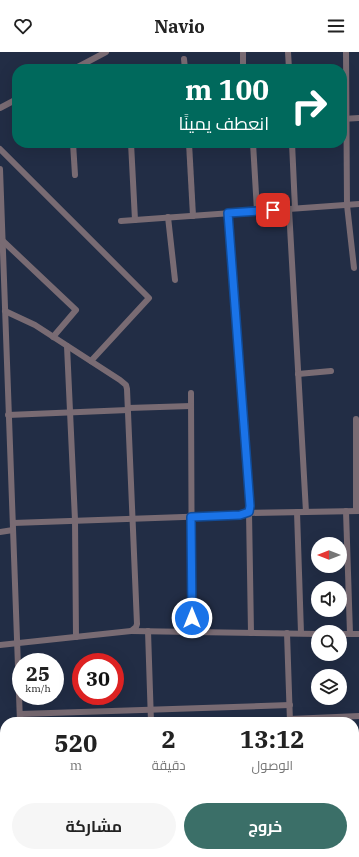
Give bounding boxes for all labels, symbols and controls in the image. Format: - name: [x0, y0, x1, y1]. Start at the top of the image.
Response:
- icon: heart: [12, 15, 34, 37]
- text: Navio: [154, 15, 205, 38]
- icon: menu: [325, 15, 347, 37]
- text: 100 m: [185, 71, 269, 108]
- icon: right: [283, 80, 335, 132]
- text: انعطف يمينًا: [178, 112, 269, 135]
- pin: [256, 193, 290, 227]
- icon: arrive: [262, 199, 284, 221]
- north arrow: [311, 537, 347, 573]
- map controls: [311, 537, 347, 705]
- button: sound: [311, 581, 347, 617]
- position arrow: [171, 597, 213, 639]
- button: search: [311, 625, 347, 661]
- speed limit sign: 30: [72, 653, 124, 705]
- text: 25: [26, 660, 50, 687]
- button: layers: [311, 669, 347, 705]
- text: km/h: [25, 682, 51, 695]
- text: 2: [161, 723, 176, 755]
- text: 13:12: [240, 723, 305, 755]
- text: 520: [54, 727, 98, 759]
- text: m: [70, 757, 82, 774]
- text: دقيقة: [152, 757, 186, 774]
- text: الوصول: [252, 757, 293, 774]
- button: مشاركة: [12, 803, 176, 849]
- button: خروج: [184, 803, 347, 849]

